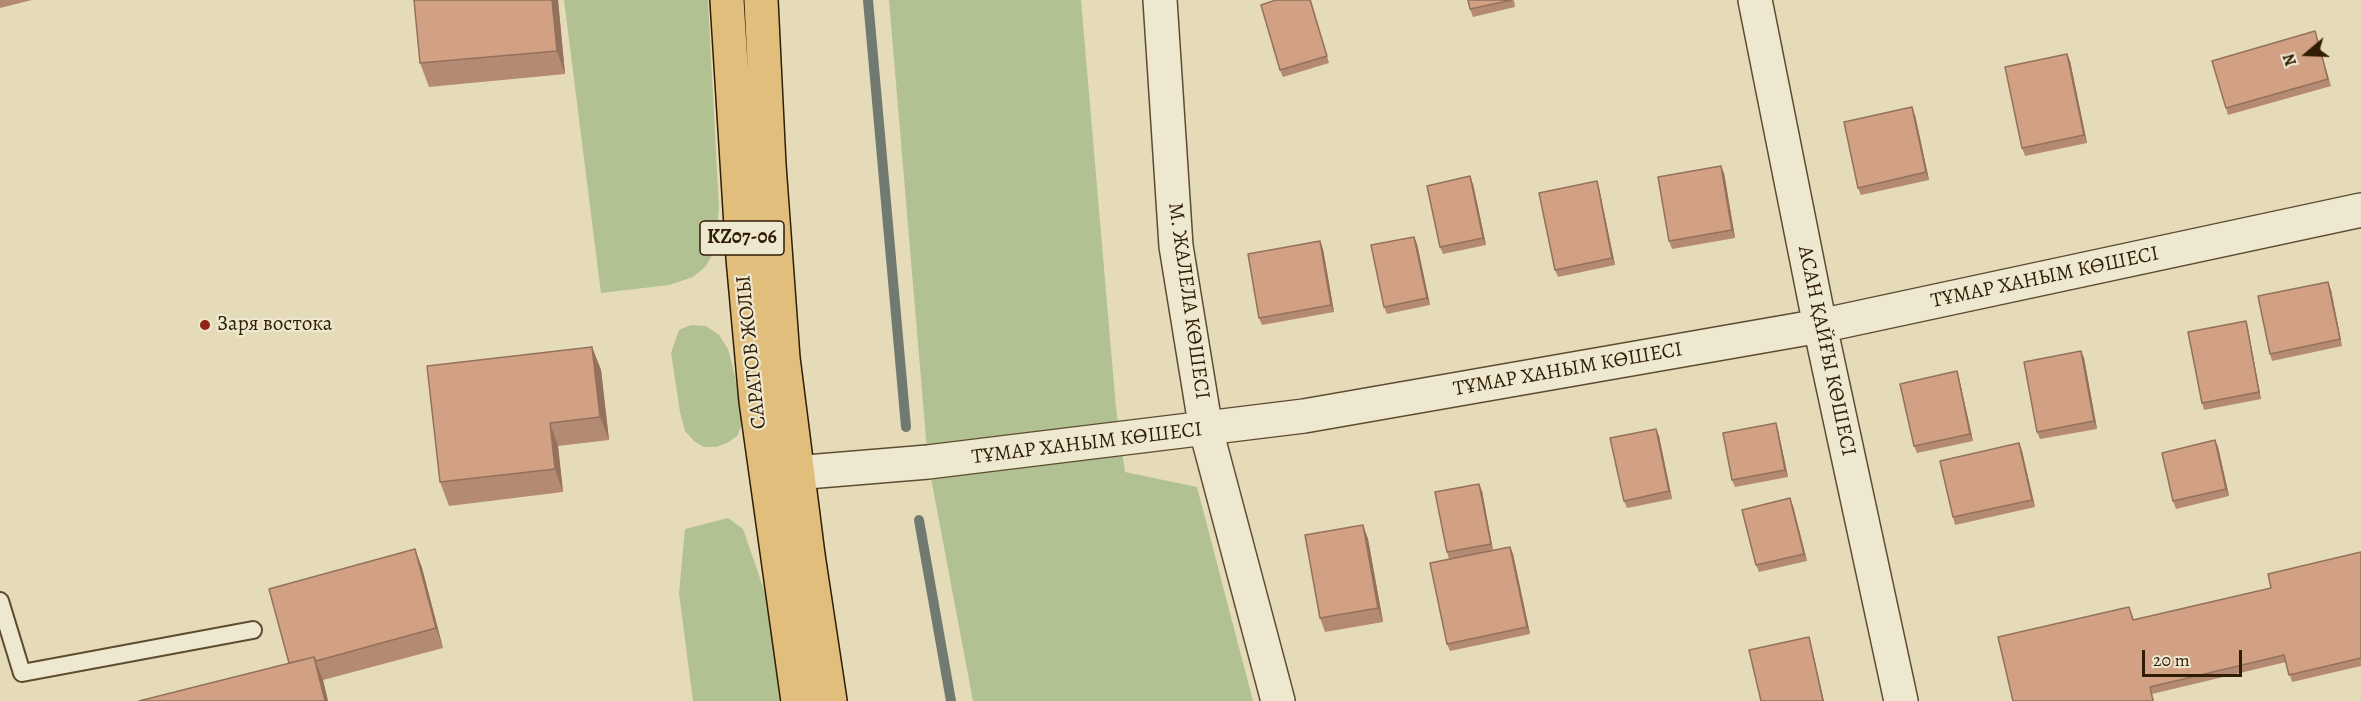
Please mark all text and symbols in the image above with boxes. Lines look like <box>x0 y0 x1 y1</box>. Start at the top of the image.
north arrow <box>2277 24 2337 84</box>
text: N <box>2278 51 2302 69</box>
street label: М. ЖАЛЕЛА КӨШЕСІ <box>1162 201 1214 401</box>
road number: KZ07-06 <box>700 221 784 255</box>
street label: ТҰМАР ХАНЫМ КӨШЕСІ <box>1929 242 2161 314</box>
street label: АСАН ҚАЙҒЫ КӨШЕСІ <box>1791 244 1861 458</box>
street label: САРАТОВ ЖОЛЫ <box>731 274 773 430</box>
place label: Заря востока <box>217 312 332 338</box>
marker: Заря востока <box>198 318 212 332</box>
street label: ТҰМАР ХАНЫМ КӨШЕСІ <box>1451 337 1685 403</box>
street label: ТҰМАР ХАНЫМ КӨШЕСІ <box>970 417 1204 471</box>
scale bar <box>2145 638 2246 676</box>
text: 20 m <box>2153 648 2190 672</box>

